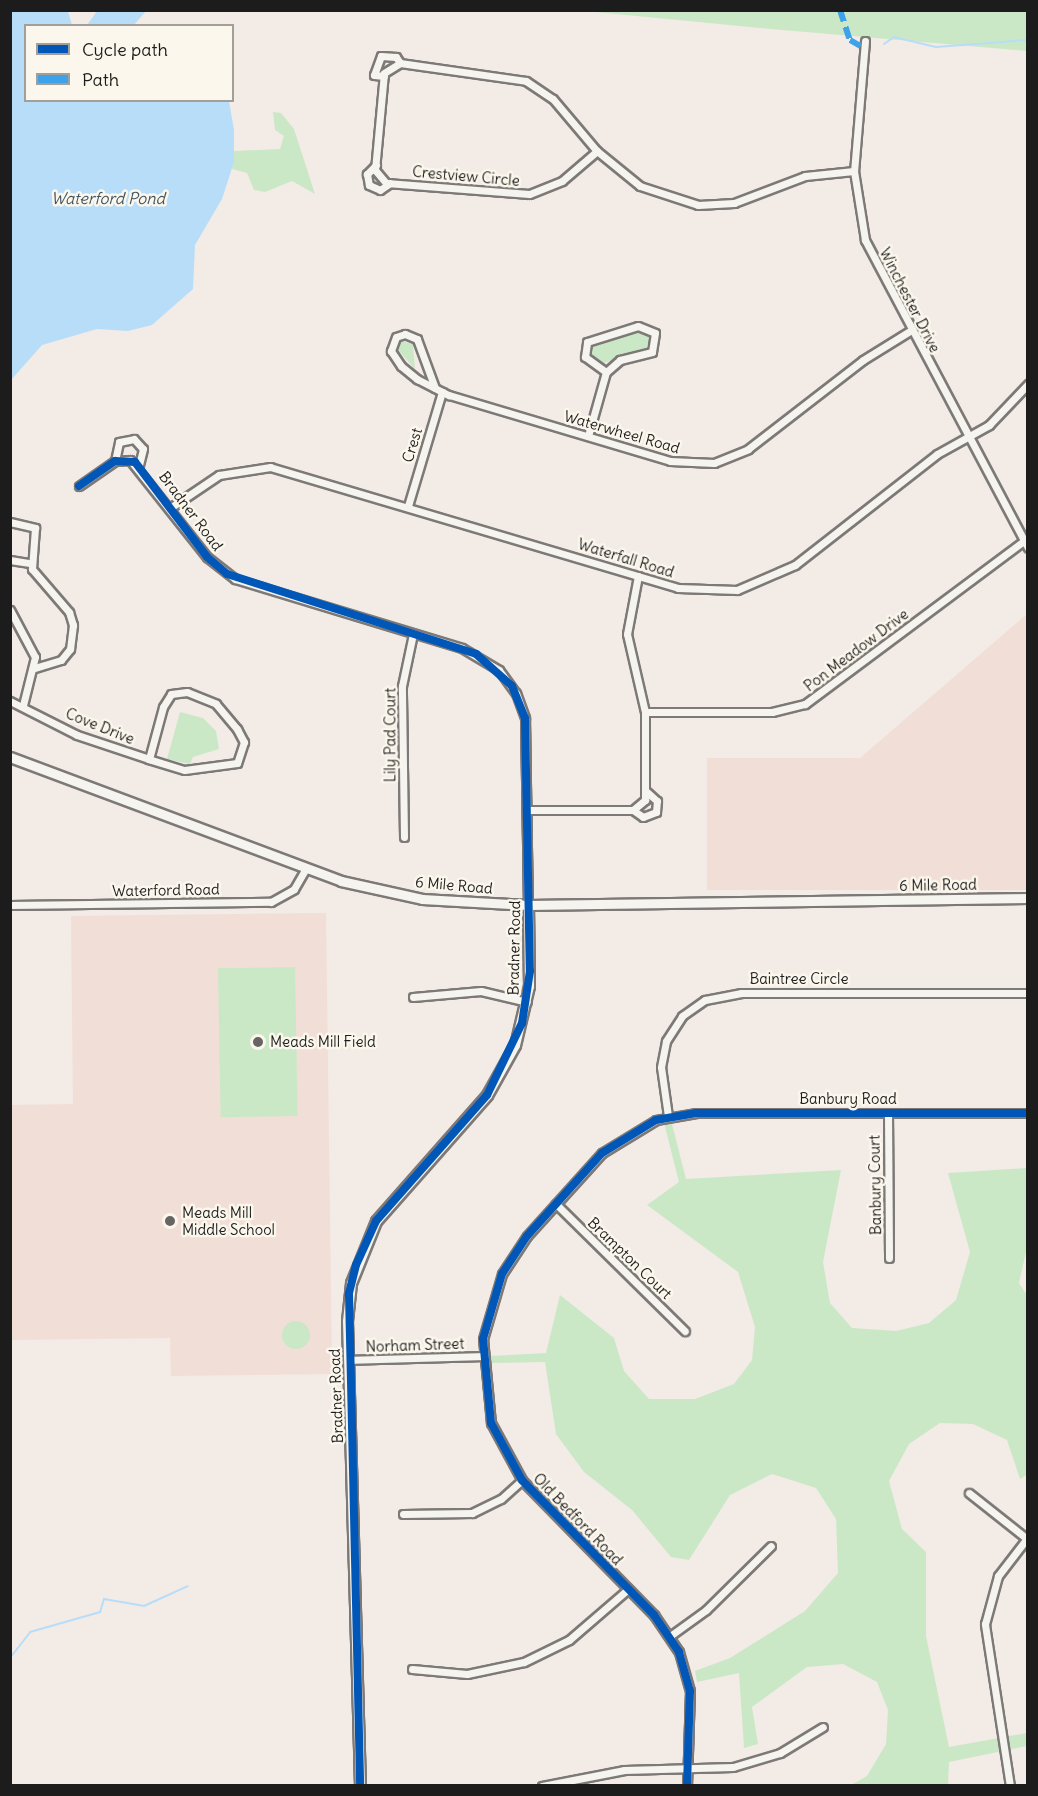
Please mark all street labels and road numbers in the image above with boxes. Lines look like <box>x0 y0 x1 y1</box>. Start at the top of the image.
street label: Crestview Circle <box>412 162 520 190</box>
street label: Winchester Drive <box>876 245 944 355</box>
street label: Waterwheel Road <box>562 407 682 457</box>
street label: Crest <box>398 425 426 465</box>
street label: Bradner Road <box>155 468 227 554</box>
street label: Waterfall Road <box>576 535 676 581</box>
street label: Pon Meadow Drive <box>800 605 912 695</box>
street label: Lily Pad Court <box>381 688 399 782</box>
street label: Cove Drive <box>63 704 137 748</box>
street label: 6 Mile Road <box>414 873 494 897</box>
street label: 6 Mile Road <box>899 875 977 895</box>
street label: Waterford Road <box>112 880 220 900</box>
street label: Bradner Road <box>504 900 524 996</box>
street label: Baintree Circle <box>749 970 849 988</box>
street label: Banbury Road <box>799 1090 897 1108</box>
street label: Banbury Court <box>865 1135 885 1235</box>
street label: Brampton Court <box>584 1213 676 1303</box>
street label: Norham Street <box>365 1334 465 1356</box>
street label: Bradner Road <box>325 1348 347 1444</box>
street label: Old Bedford Road <box>530 1469 626 1569</box>

